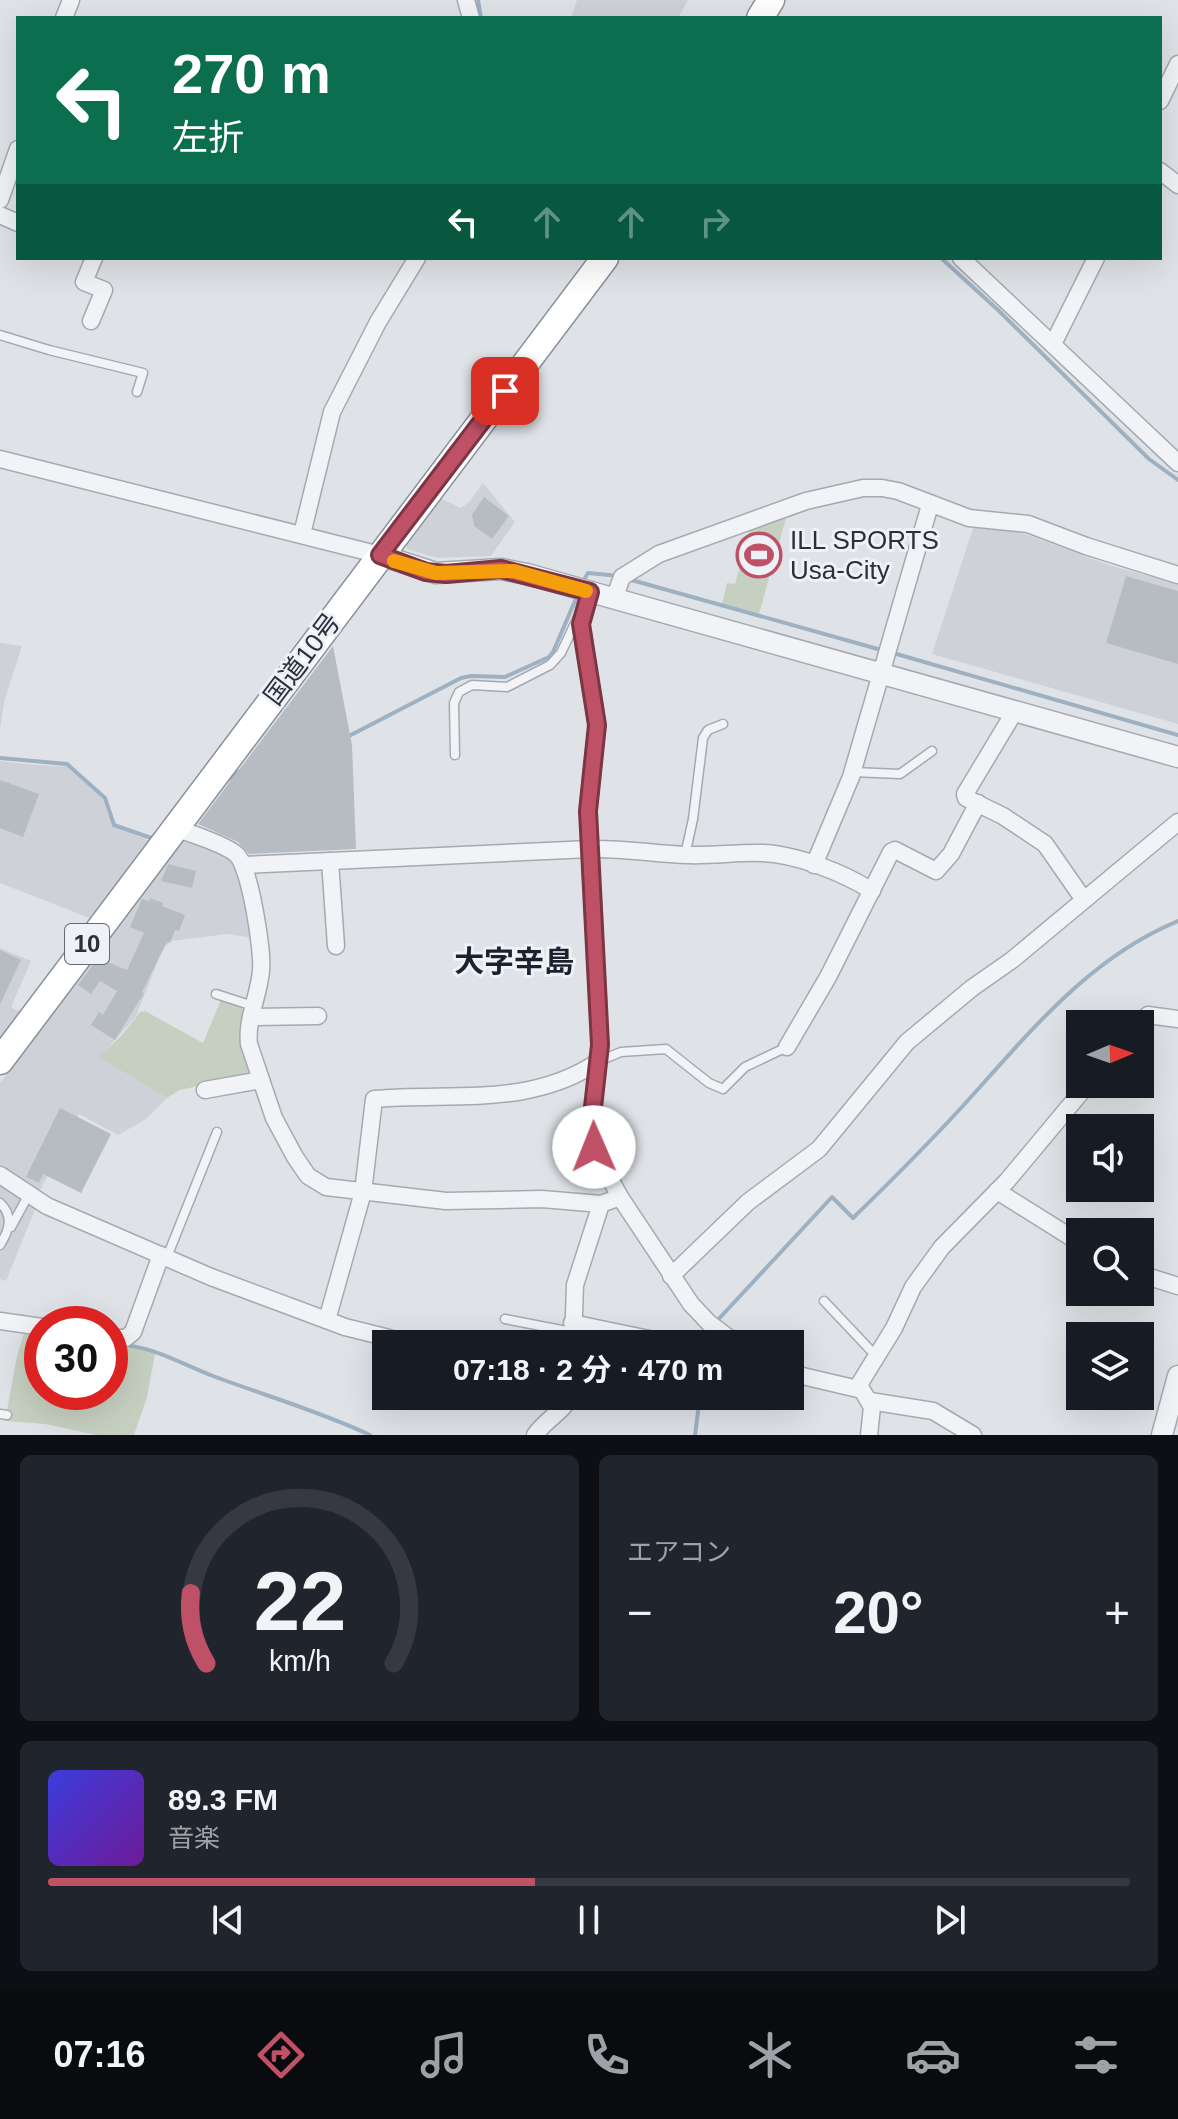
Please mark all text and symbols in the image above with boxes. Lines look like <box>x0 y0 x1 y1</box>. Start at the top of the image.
text: 270 m <box>172 42 331 105</box>
icon: left <box>40 48 144 152</box>
text: 左折 <box>172 117 244 158</box>
icon: left <box>441 200 485 244</box>
icon: ahead <box>525 200 569 244</box>
icon: ahead <box>609 200 653 244</box>
icon: right <box>693 200 737 244</box>
pin <box>471 357 539 425</box>
icon: arrive <box>483 369 527 413</box>
place label: ILL SPORTS Usa-City <box>790 525 939 585</box>
sports icon: ILL SPORTS Usa-City <box>735 531 783 579</box>
street label: 国道10号 <box>258 607 346 711</box>
road number: 10 <box>65 924 109 964</box>
district label: 大字辛島 <box>454 945 574 978</box>
north arrow <box>1066 1010 1154 1098</box>
map controls <box>1066 1010 1154 1410</box>
position arrow <box>552 1105 636 1189</box>
button: sound <box>1066 1114 1154 1202</box>
button: search <box>1066 1218 1154 1306</box>
speed limit sign: 30 <box>24 1306 128 1410</box>
button: layers <box>1066 1322 1154 1410</box>
text: 07:18 · 2 分 · 470 m <box>453 1353 723 1386</box>
text: エアコン <box>627 1537 731 1567</box>
text: 22 <box>253 1555 346 1648</box>
text: 20° <box>833 1579 924 1646</box>
text: − <box>627 1588 653 1637</box>
text: + <box>1104 1588 1130 1637</box>
text: km/h <box>269 1645 330 1677</box>
text: 89.3 FM <box>168 1783 278 1816</box>
text: 音楽 <box>168 1823 220 1853</box>
icon: previous <box>206 1898 250 1942</box>
icon: pause <box>567 1898 611 1942</box>
icon: next <box>928 1898 972 1942</box>
icon: directions <box>253 2027 309 2083</box>
icon: music <box>416 2027 472 2083</box>
icon: phone <box>579 2027 635 2083</box>
icon: climate <box>742 2027 798 2083</box>
icon: car <box>905 2027 961 2083</box>
icon: filters <box>1068 2027 1124 2083</box>
text: 07:16 <box>54 2034 146 2075</box>

